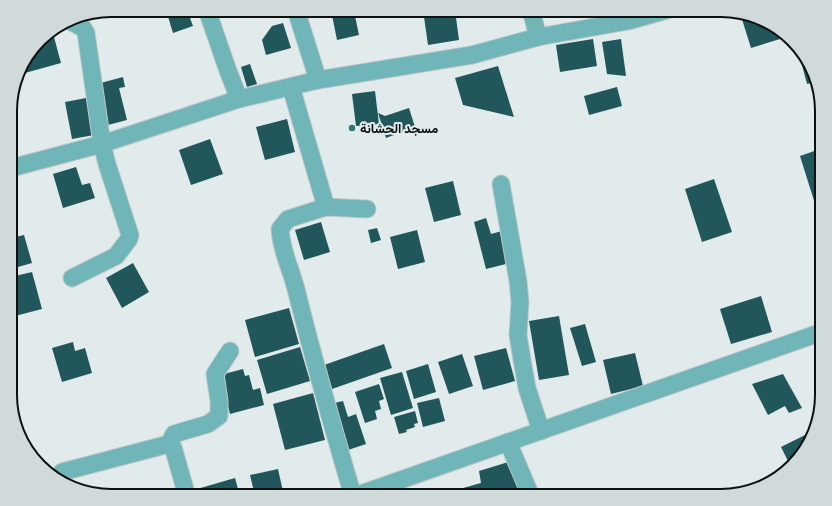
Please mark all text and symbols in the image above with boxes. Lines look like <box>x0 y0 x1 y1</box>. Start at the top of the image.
place label: مسجد الحشانة <box>360 121 438 136</box>
marker: مسجد الحشانة <box>347 123 357 133</box>

